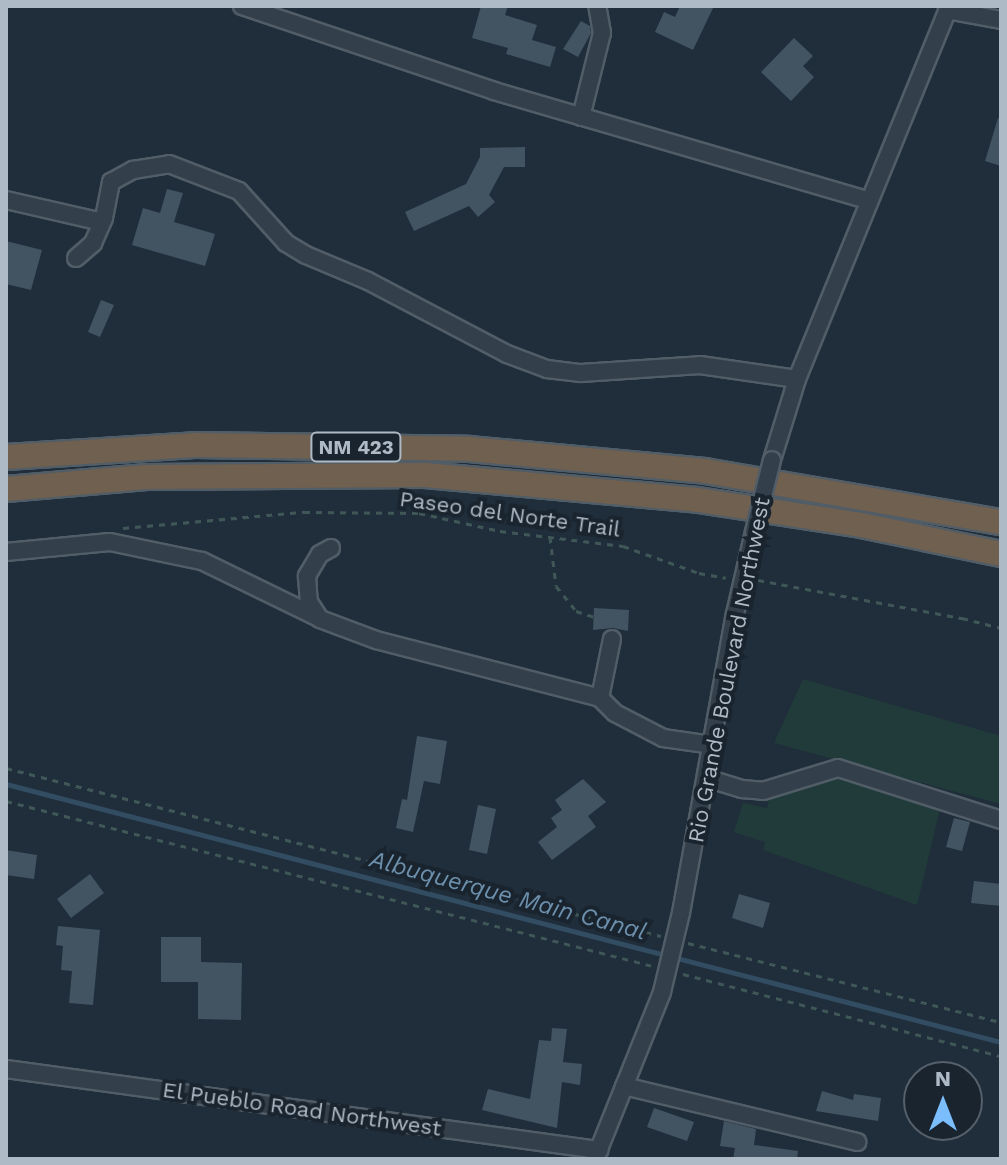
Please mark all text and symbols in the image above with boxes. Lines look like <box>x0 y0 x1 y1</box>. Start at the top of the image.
road number: NM 423 <box>310 431 402 463</box>
street label: Paseo del Norte Trail <box>397 485 623 543</box>
street label: Rio Grande Boulevard Northwest <box>683 495 775 845</box>
water label: Albuquerque Main Canal <box>367 845 649 947</box>
north arrow <box>903 1061 983 1141</box>
text: N <box>935 1066 951 1091</box>
street label: El Pueblo Road Northwest <box>160 1076 444 1142</box>

